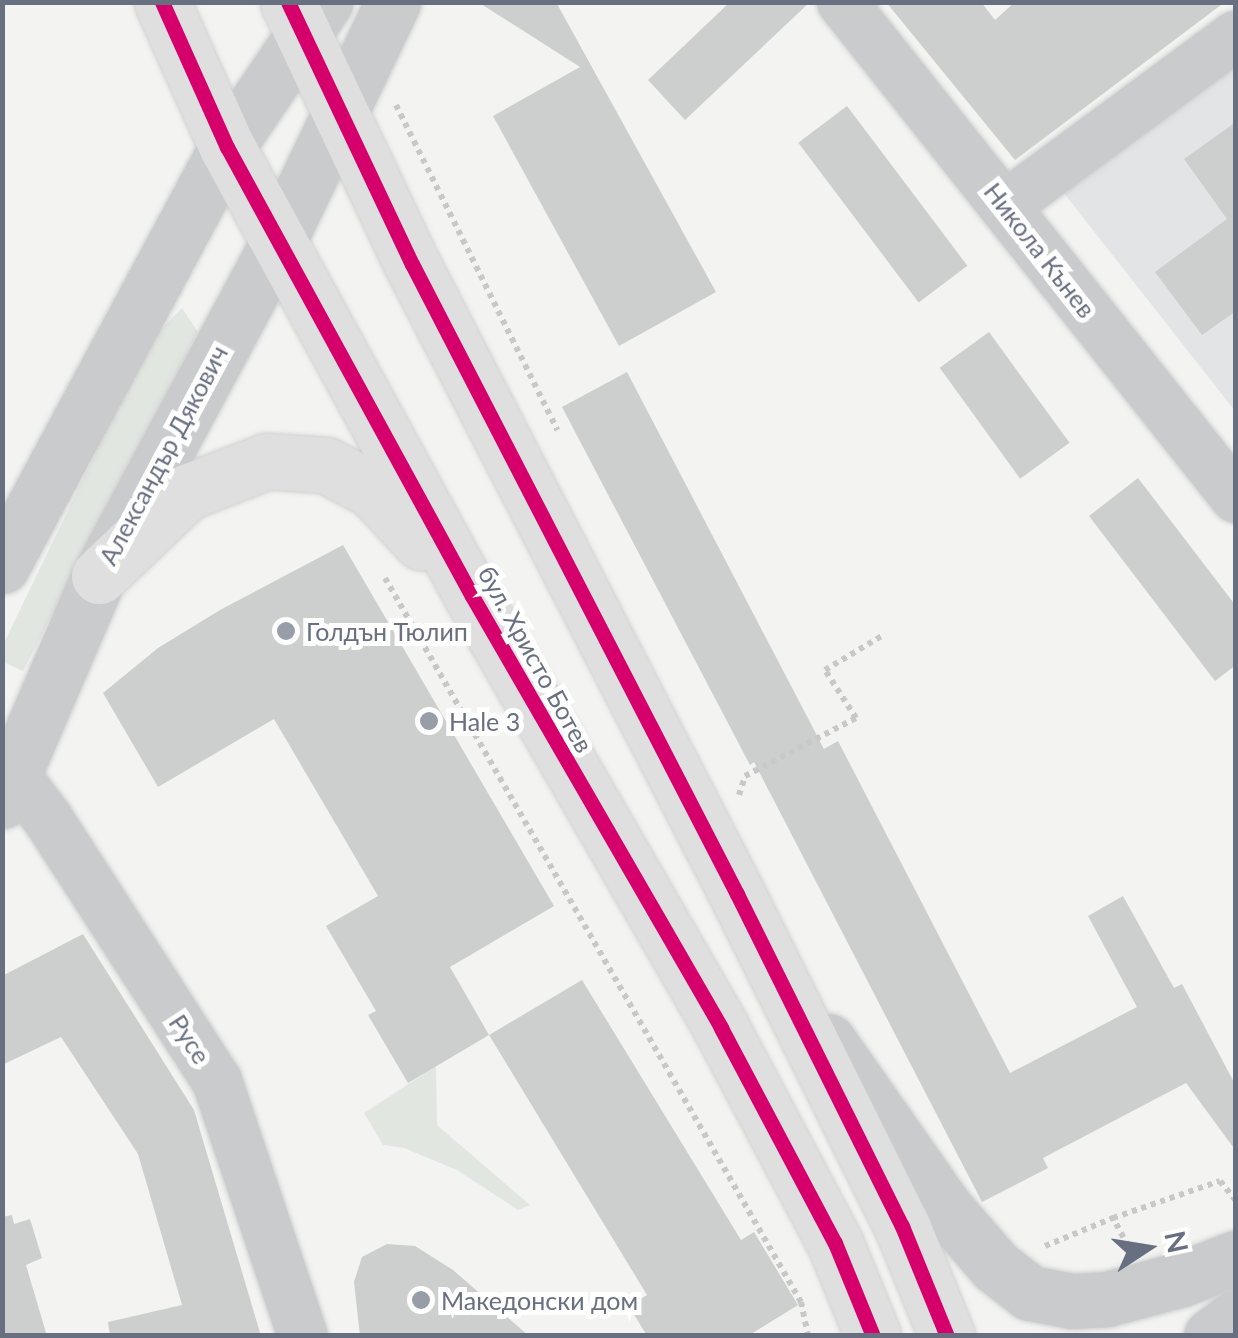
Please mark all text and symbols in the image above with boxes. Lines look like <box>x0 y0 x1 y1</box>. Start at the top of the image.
street label: Никола Кънев <box>978 177 1102 323</box>
street label: Александър Дякович <box>92 340 234 570</box>
street label: бул. Христо Ботев <box>472 560 600 758</box>
place label: Голдън Тюлип <box>306 616 468 646</box>
marker: Голдън Тюлип <box>275 620 297 642</box>
place label: Hale 3 <box>449 706 520 736</box>
marker: Hale 3 <box>418 710 440 732</box>
street label: Русе <box>163 1009 217 1069</box>
north arrow <box>1098 1198 1198 1298</box>
text: N <box>1158 1228 1196 1256</box>
place label: Македонски дом <box>441 1285 638 1315</box>
marker: Македонски дом <box>410 1289 432 1311</box>

